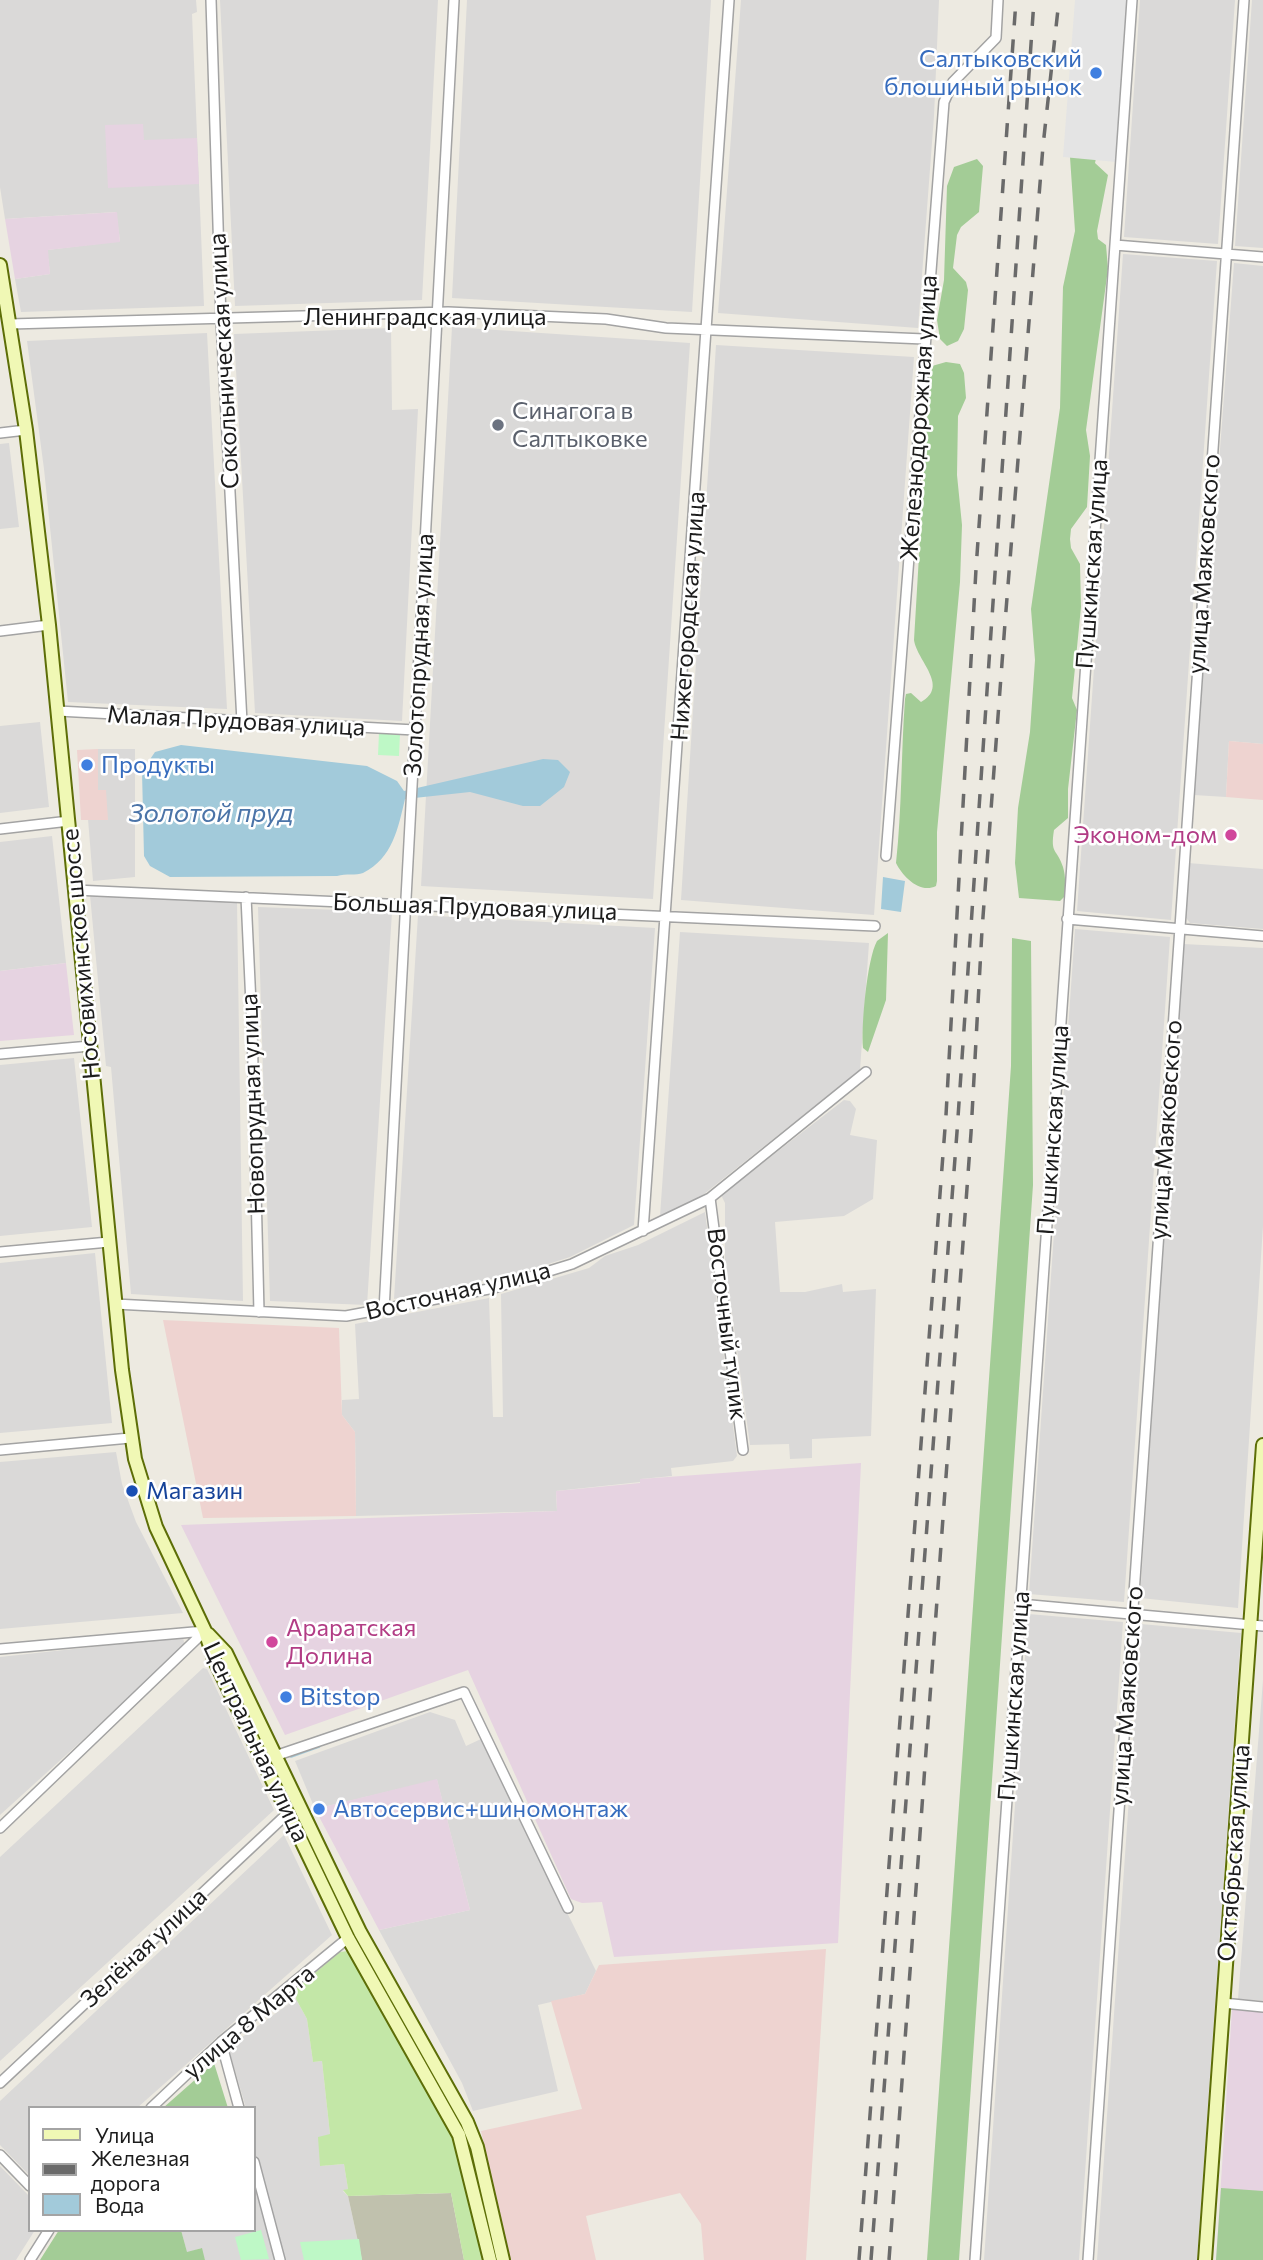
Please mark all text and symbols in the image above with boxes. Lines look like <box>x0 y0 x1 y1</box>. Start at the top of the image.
place label: Салтыковский блошиный рынок <box>884 45 1082 101</box>
marker: Салтыковский блошиный рынок <box>1088 65 1104 81</box>
street label: Сокольническая улица <box>203 232 245 490</box>
street label: Железнодорожная улица <box>895 274 943 562</box>
street label: Ленинградская улица <box>304 303 546 331</box>
place label: Синагога в Салтыковке <box>512 397 648 453</box>
marker: Синагога в Салтыковке <box>490 417 506 433</box>
street label: улица Маяковского <box>1182 453 1226 675</box>
street label: Пушкинская улица <box>1070 458 1114 670</box>
street label: Нижегородская улица <box>665 490 711 742</box>
street label: Золотопрудная улица <box>398 533 440 777</box>
street label: Малая Прудовая улица <box>106 700 366 742</box>
place label: Продукты <box>101 751 215 779</box>
marker: Продукты <box>79 757 95 773</box>
water label: Золотой пруд <box>129 797 293 829</box>
place label: Эконом-дом <box>1073 821 1217 849</box>
street label: Носовихинское шоссе <box>56 827 106 1081</box>
marker: Эконом-дом <box>1223 827 1239 843</box>
street label: Большая Прудовая улица <box>332 888 618 926</box>
street label: Новопрудная улица <box>235 993 271 1215</box>
street label: улица Маяковского <box>1144 1019 1188 1241</box>
street label: Пушкинская улица <box>1031 1024 1075 1236</box>
street label: Восточный тупик <box>701 1226 753 1422</box>
street label: Восточная улица <box>363 1256 553 1326</box>
place label: Магазин <box>146 1477 243 1505</box>
marker: Магазин <box>124 1483 140 1499</box>
street label: улица Маяковского <box>1105 1585 1149 1807</box>
street label: Пушкинская улица <box>992 1590 1036 1802</box>
place label: Араратская Долина <box>286 1614 416 1670</box>
marker: Араратская Долина <box>264 1634 280 1650</box>
street label: Центральная улица <box>197 1637 315 1847</box>
place label: Bitstop <box>300 1683 381 1711</box>
marker: Bitstop <box>278 1689 294 1705</box>
street label: Октябрьская улица <box>1212 1744 1256 1962</box>
place label: Автосервис+шиномонтаж <box>333 1795 628 1823</box>
marker: Автосервис+шиномонтаж <box>311 1801 327 1817</box>
street label: Зелёная улица <box>75 1882 213 2014</box>
street label: улица 8 Марта <box>178 1959 320 2085</box>
legend <box>28 2106 256 2232</box>
text: Улица <box>95 2122 154 2147</box>
text: Железная дорога <box>91 2145 190 2195</box>
text: Вода <box>95 2192 144 2217</box>

